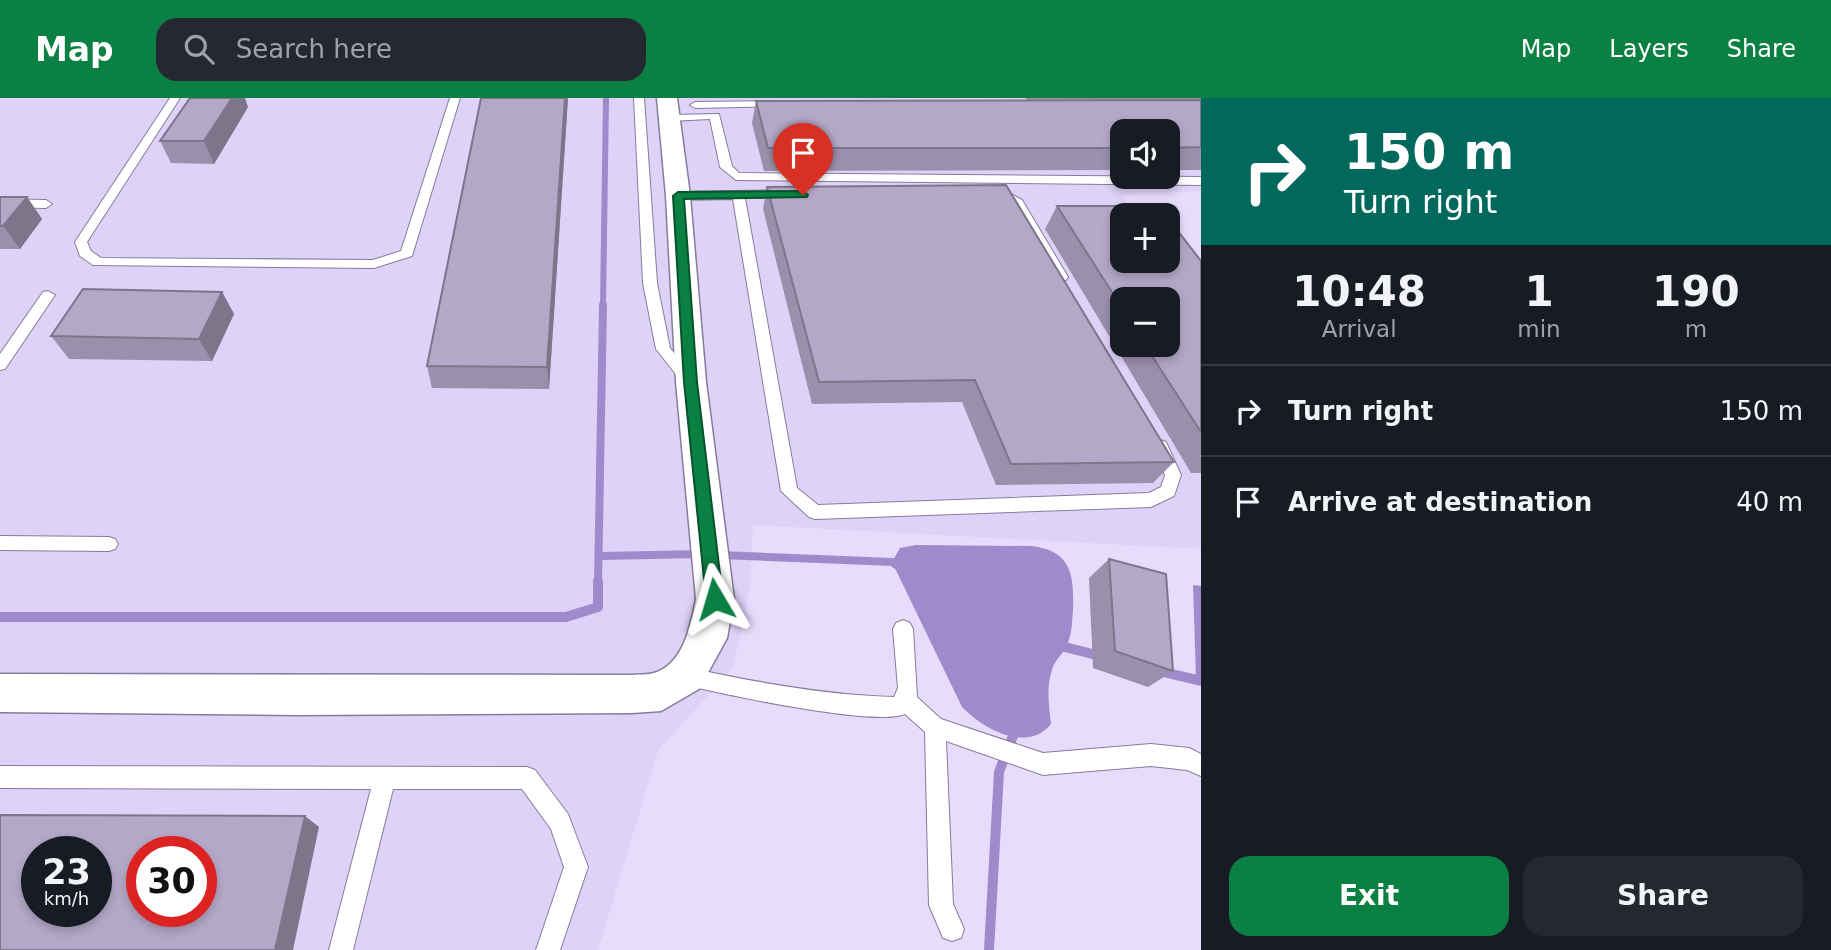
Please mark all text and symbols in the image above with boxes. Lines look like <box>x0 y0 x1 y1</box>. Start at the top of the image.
search box <box>156 18 646 81</box>
text: Map <box>35 30 114 69</box>
icon: search <box>180 30 218 68</box>
text: Search here <box>236 34 392 64</box>
text: Map <box>1521 35 1571 63</box>
text: Layers <box>1609 35 1689 63</box>
text: Share <box>1727 35 1796 63</box>
map controls <box>1110 119 1180 357</box>
button: sound <box>1110 119 1180 189</box>
pin <box>773 123 833 195</box>
text: 150 m <box>1344 124 1514 181</box>
icon: right <box>1229 126 1320 217</box>
icon: arrive <box>784 134 822 172</box>
text: Turn right <box>1344 183 1497 221</box>
button: + <box>1110 203 1180 273</box>
text: 10:48 <box>1292 267 1426 316</box>
text: 1 <box>1524 267 1554 316</box>
text: 190 <box>1652 267 1740 316</box>
button: − <box>1110 287 1180 357</box>
text: Arrival <box>1322 316 1397 342</box>
text: min <box>1517 316 1561 342</box>
text: m <box>1685 316 1707 342</box>
icon: right <box>1229 392 1267 430</box>
text: Turn right <box>1288 396 1433 426</box>
text: 150 m <box>1720 396 1803 426</box>
icon: arrive <box>1229 483 1267 521</box>
text: Arrive at destination <box>1288 487 1592 517</box>
text: 40 m <box>1736 487 1803 517</box>
position arrow <box>678 562 752 636</box>
speed limit sign: 30 <box>126 836 217 927</box>
text: 23 <box>42 852 91 892</box>
button: Exit <box>1229 856 1509 936</box>
button: Share <box>1523 856 1803 936</box>
text: km/h <box>44 888 89 909</box>

